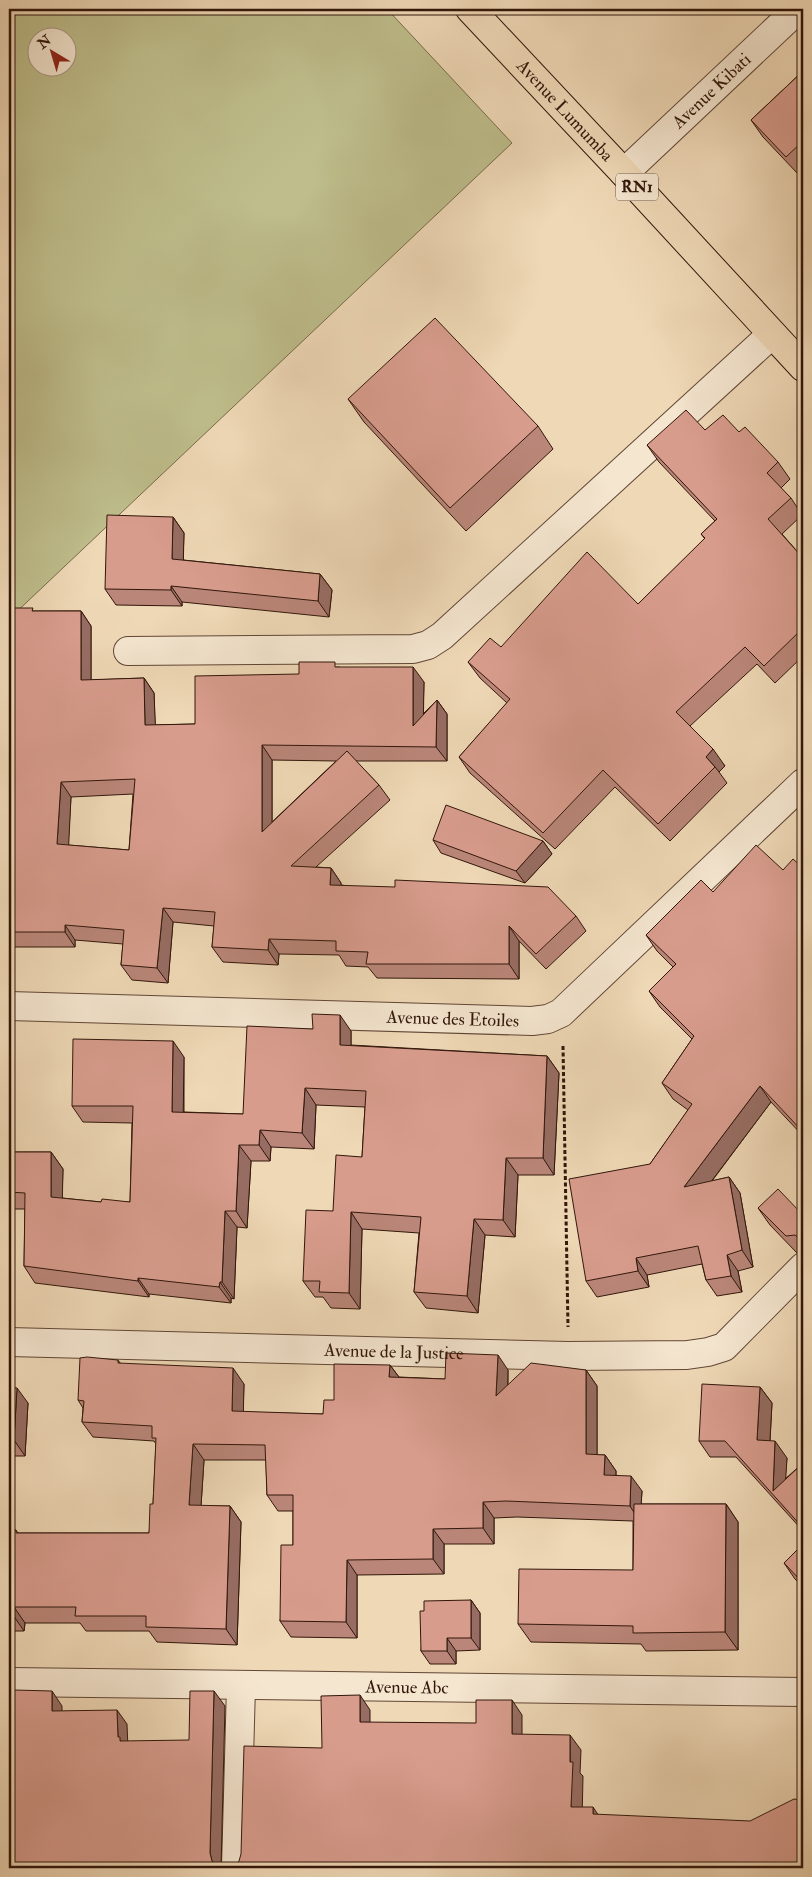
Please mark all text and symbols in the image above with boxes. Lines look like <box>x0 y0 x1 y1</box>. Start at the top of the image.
north arrow <box>28 28 78 78</box>
text: N <box>33 31 55 53</box>
street label: Avenue Kibati <box>666 48 756 134</box>
street label: Avenue Lumumba <box>511 54 619 167</box>
road number: RN1 <box>616 173 658 200</box>
street label: Avenue des Etoiles <box>385 1005 519 1032</box>
street label: Avenue de la Justice <box>323 1338 464 1365</box>
street label: Avenue Abc <box>364 1675 449 1699</box>

